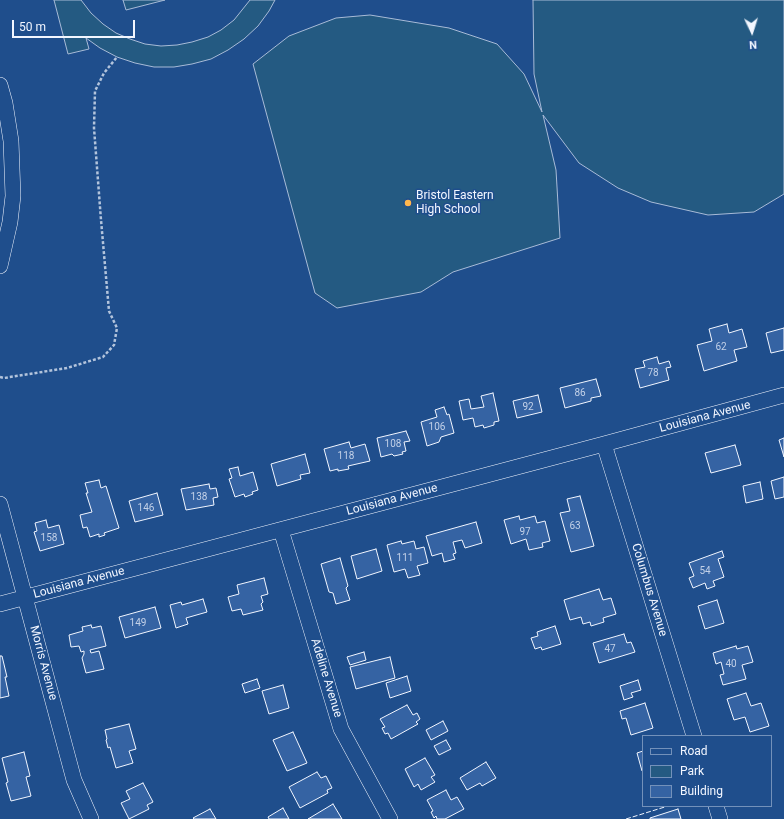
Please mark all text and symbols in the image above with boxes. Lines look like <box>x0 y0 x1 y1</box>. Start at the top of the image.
scale bar <box>14 12 137 38</box>
north arrow <box>732 12 772 52</box>
text: 50 m <box>19 20 46 34</box>
text: N <box>749 38 757 51</box>
place label: Bristol Eastern High School <box>416 189 494 217</box>
marker: Bristol Eastern High School <box>403 198 413 208</box>
house number: 62 <box>715 341 727 353</box>
house number: 78 <box>647 367 659 379</box>
house number: 86 <box>574 387 586 399</box>
street label: Louisiana Avenue <box>658 398 752 436</box>
house number: 92 <box>522 401 534 413</box>
house number: 106 <box>429 421 445 433</box>
house number: 108 <box>385 438 401 450</box>
house number: 118 <box>338 450 354 462</box>
street label: Louisiana Avenue <box>345 481 439 519</box>
house number: 138 <box>191 491 207 503</box>
house number: 146 <box>138 502 154 514</box>
house number: 63 <box>569 520 581 532</box>
house number: 97 <box>519 526 531 538</box>
house number: 158 <box>41 532 57 544</box>
street label: Columbus Avenue <box>628 542 670 638</box>
house number: 111 <box>397 552 413 564</box>
street label: Louisiana Avenue <box>32 564 126 602</box>
house number: 54 <box>699 565 711 577</box>
house number: 149 <box>130 617 146 629</box>
street label: Morris Avenue <box>26 624 60 702</box>
street label: Adeline Avenue <box>307 637 345 719</box>
house number: 47 <box>604 643 616 655</box>
house number: 40 <box>725 658 737 670</box>
legend <box>642 735 772 807</box>
text: Road <box>680 744 708 758</box>
text: Park <box>680 764 704 778</box>
text: Building <box>680 784 723 798</box>

